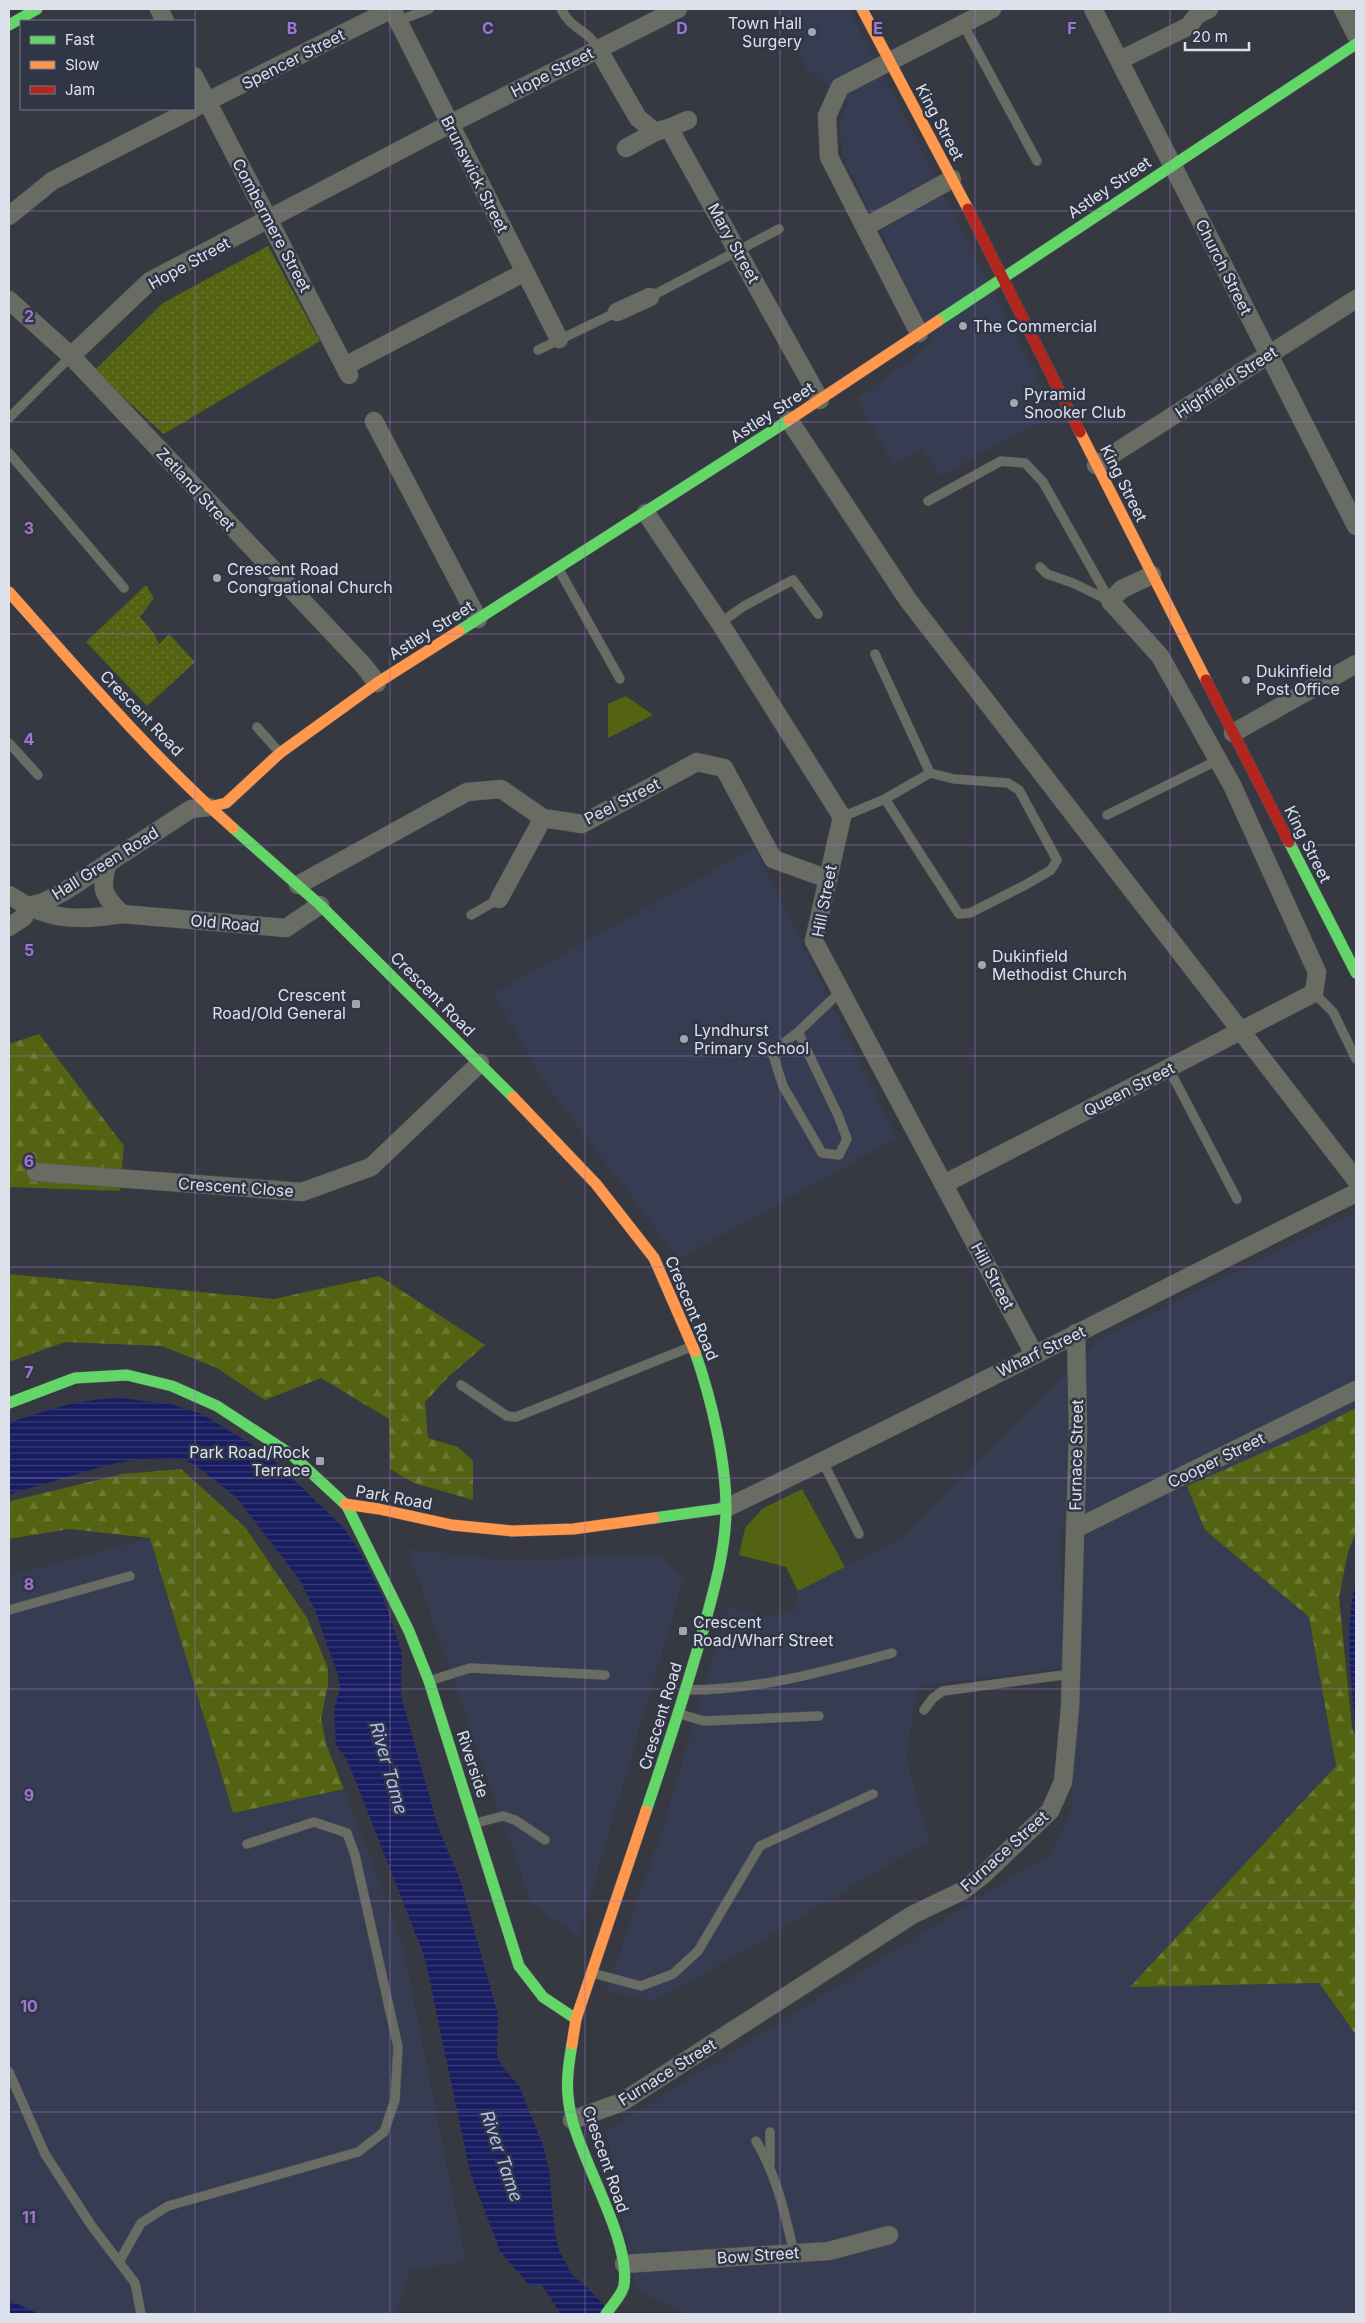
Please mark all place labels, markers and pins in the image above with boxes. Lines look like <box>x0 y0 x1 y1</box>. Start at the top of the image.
place label: Town Hall Surgery <box>728 13 802 51</box>
marker: Town Hall Surgery <box>806 26 818 38</box>
place label: The Commercial <box>973 316 1097 336</box>
marker: The Commercial <box>957 320 969 332</box>
place label: Pyramid Snooker Club <box>1024 384 1126 422</box>
marker: Pyramid Snooker Club <box>1008 397 1020 409</box>
place label: Crescent Road Congrgational Church <box>227 559 393 597</box>
marker: Crescent Road Congrgational Church <box>211 572 223 584</box>
place label: Dukinfield Post Office <box>1256 661 1340 699</box>
marker: Dukinfield Post Office <box>1240 674 1252 686</box>
place label: Dukinfield Methodist Church <box>992 946 1127 984</box>
marker: Dukinfield Methodist Church <box>976 959 988 971</box>
place label: Crescent Road/Old General <box>212 985 346 1023</box>
marker: Crescent Road/Old General <box>350 998 362 1010</box>
place label: Lyndhurst Primary School <box>694 1020 809 1058</box>
marker: Lyndhurst Primary School <box>678 1033 690 1045</box>
place label: Park Road/Rock Terrace <box>189 1442 310 1480</box>
marker: Park Road/Rock Terrace <box>314 1455 326 1467</box>
place label: Crescent Road/Wharf Street <box>693 1612 833 1650</box>
marker: Crescent Road/Wharf Street <box>677 1625 689 1637</box>

